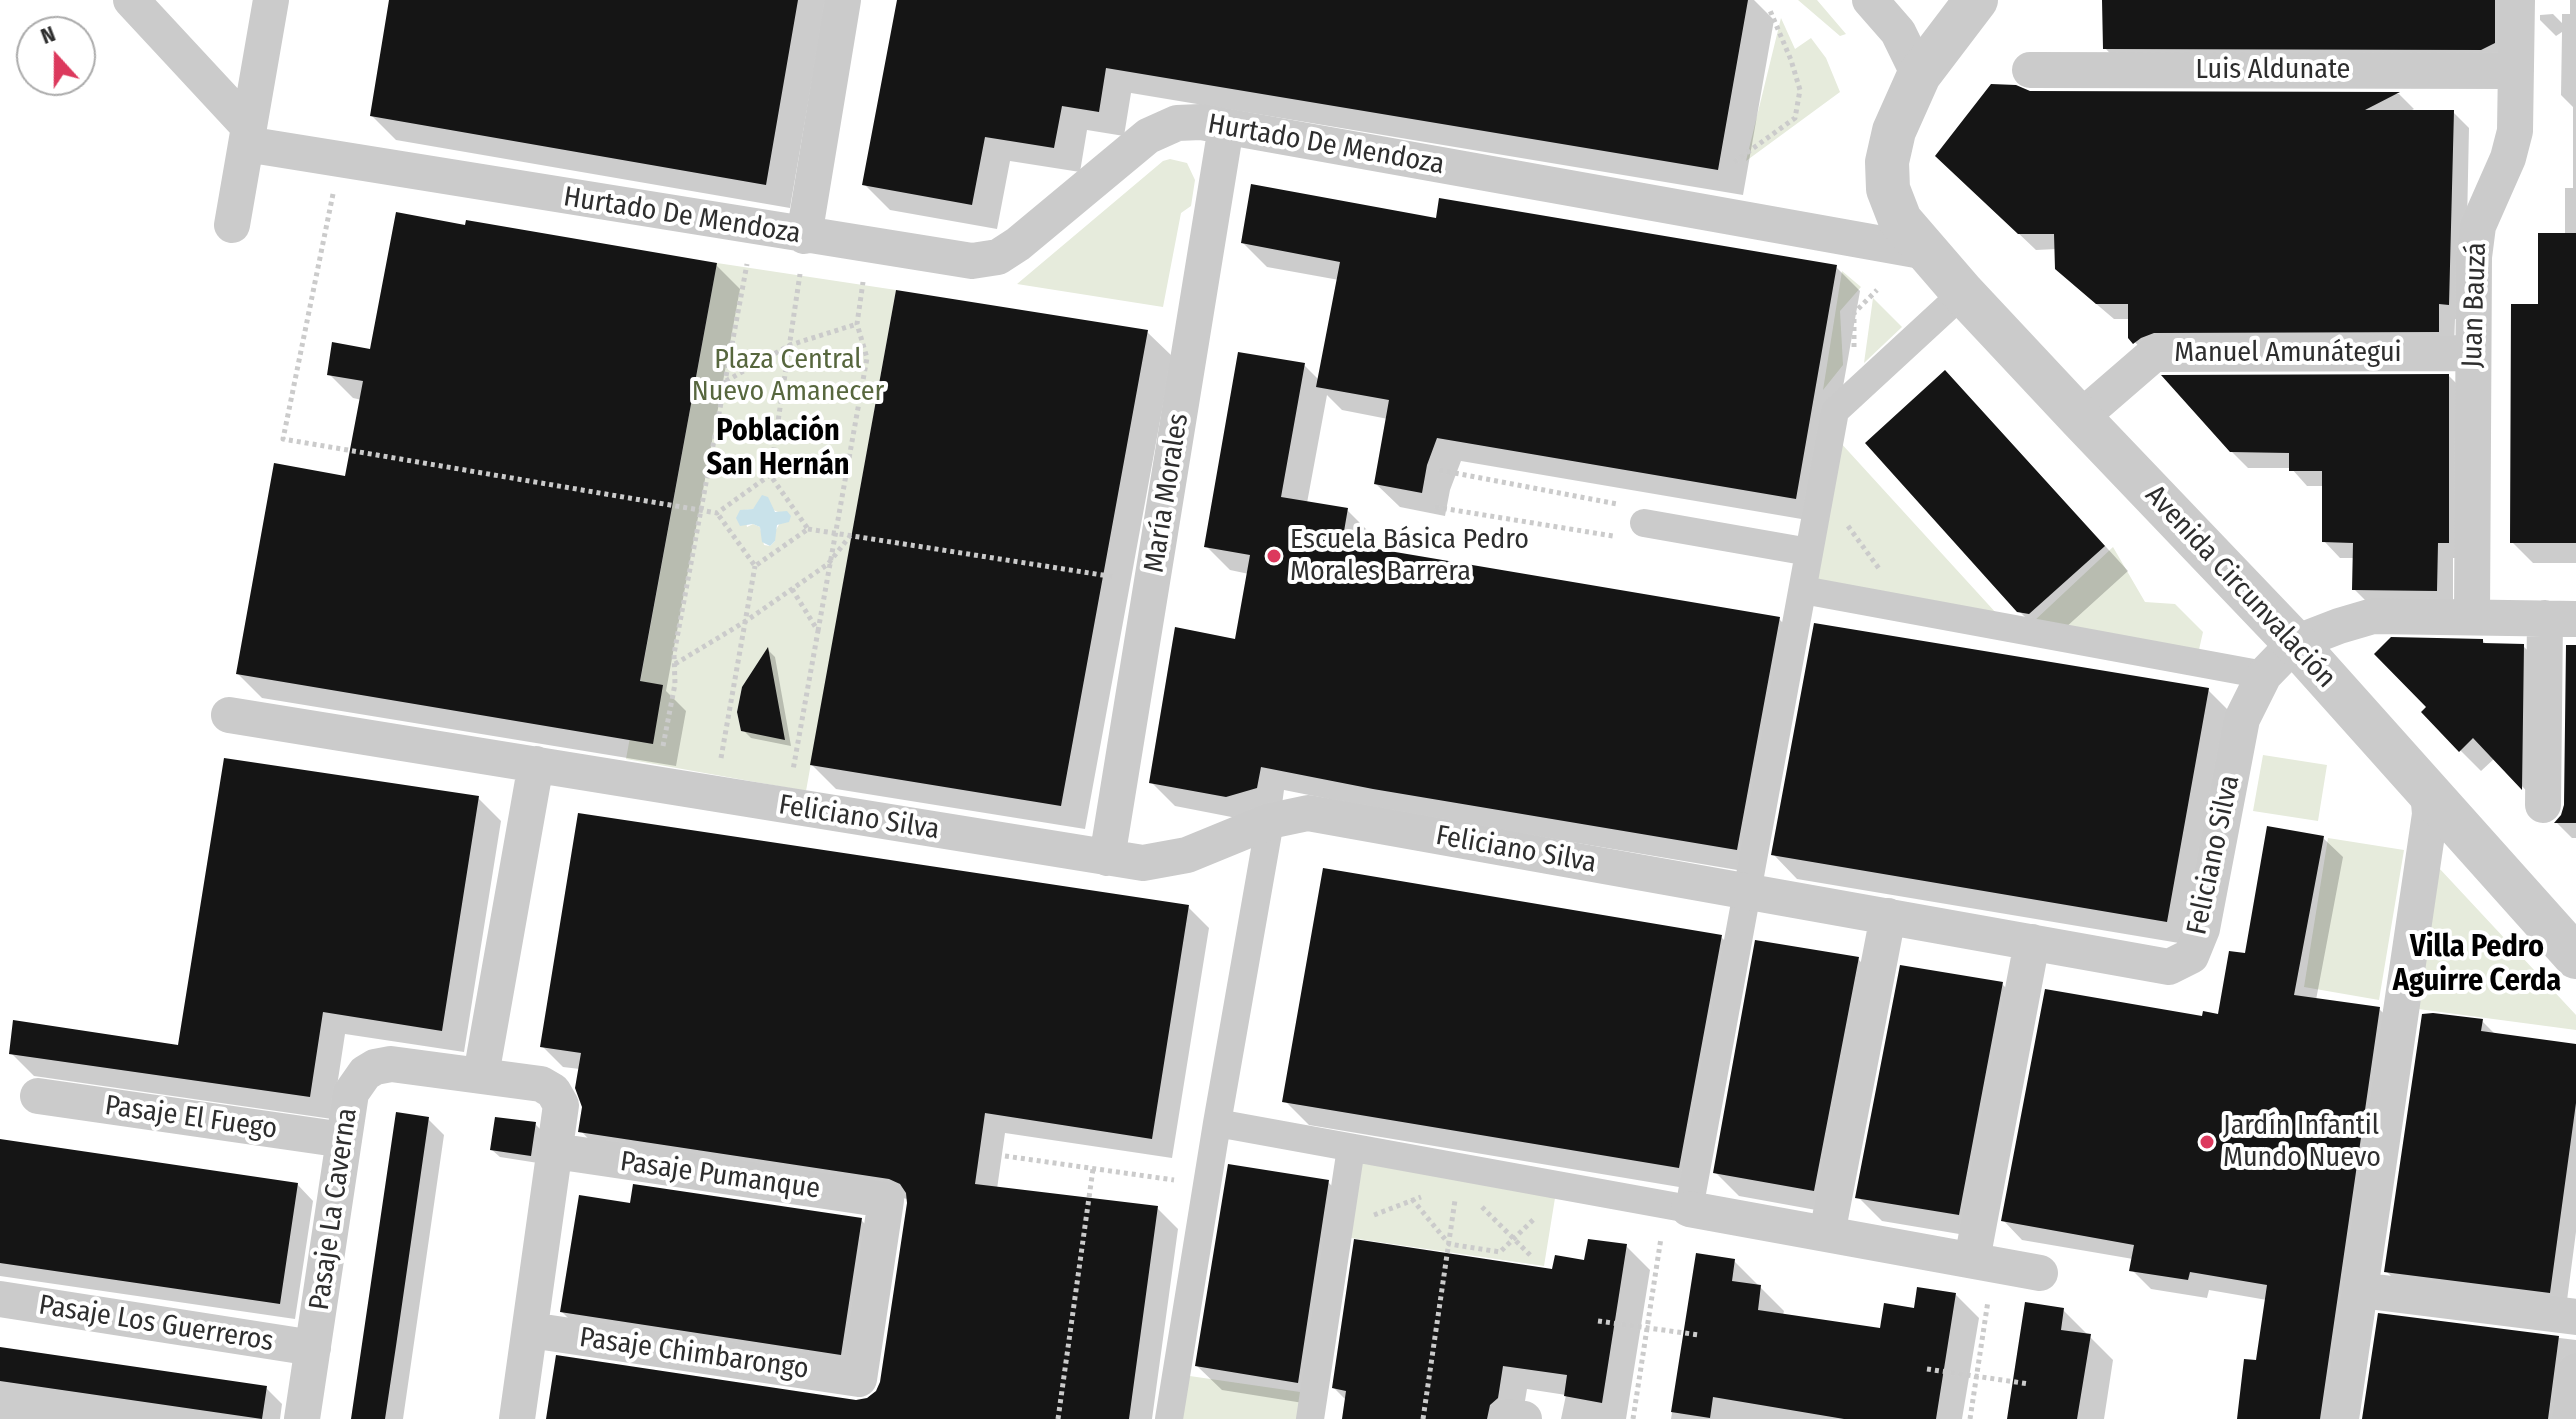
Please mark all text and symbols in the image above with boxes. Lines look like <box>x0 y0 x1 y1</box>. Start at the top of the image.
north arrow <box>16 16 96 96</box>
text: N <box>37 20 59 50</box>
street label: Luis Aldunate <box>2196 53 2350 87</box>
street label: Hurtado De Mendoza <box>1205 108 1447 182</box>
street label: Hurtado De Mendoza <box>561 181 803 251</box>
street label: Juan Bauzá <box>2456 242 2494 368</box>
street label: Manuel Amunátegui <box>2174 336 2402 370</box>
park label: Plaza Central Nuevo Amanecer <box>692 343 884 409</box>
street label: María Morales <box>1138 411 1196 575</box>
district label: Población San Hernán <box>706 414 850 484</box>
street label: Avenida Circunvalación <box>2138 479 2342 695</box>
place label: Escuela Básica Pedro Morales Barrera <box>1290 523 1529 589</box>
marker: Escuela Básica Pedro Morales Barrera <box>1265 547 1283 565</box>
street label: Feliciano Silva <box>2181 772 2247 938</box>
street label: Feliciano Silva <box>776 789 942 847</box>
street label: Feliciano Silva <box>1433 819 1599 881</box>
district label: Villa Pedro Aguirre Cerda <box>2393 930 2561 1000</box>
street label: Pasaje El Fuego <box>103 1089 279 1147</box>
street label: Pasaje La Caverna <box>303 1106 365 1312</box>
place label: Jardín Infantil Mundo Nuevo <box>2223 1109 2381 1175</box>
marker: Jardín Infantil Mundo Nuevo <box>2198 1133 2216 1151</box>
street label: Pasaje Pumanque <box>618 1145 822 1207</box>
street label: Pasaje Los Guerreros <box>36 1289 276 1359</box>
street label: Pasaje Chimbarongo <box>577 1321 811 1387</box>

